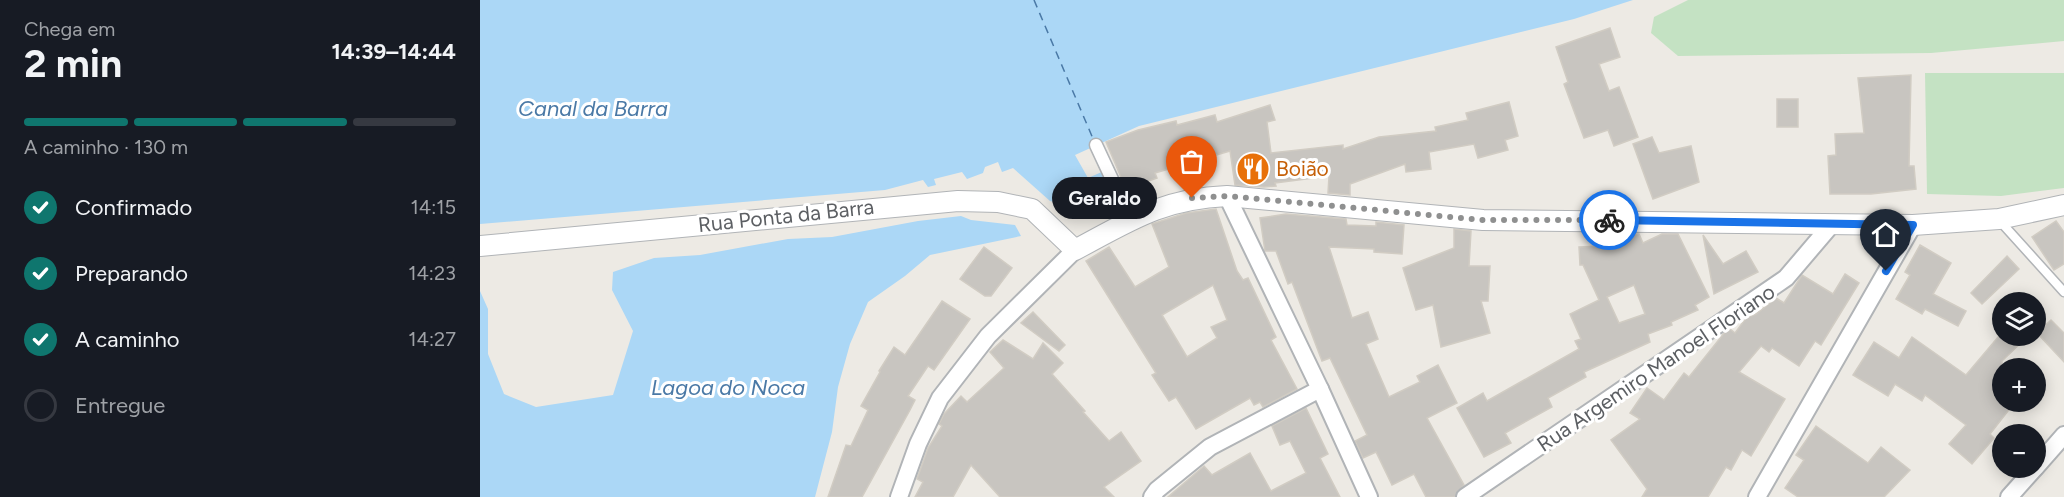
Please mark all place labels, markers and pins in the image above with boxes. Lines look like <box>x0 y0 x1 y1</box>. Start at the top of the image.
pin <box>1166 136 1217 198</box>
restaurant icon: Boião <box>1235 151 1271 187</box>
place label: Boião <box>1276 156 1329 181</box>
callout: Geraldo <box>1051 177 1156 219</box>
pin <box>1860 209 1911 271</box>

